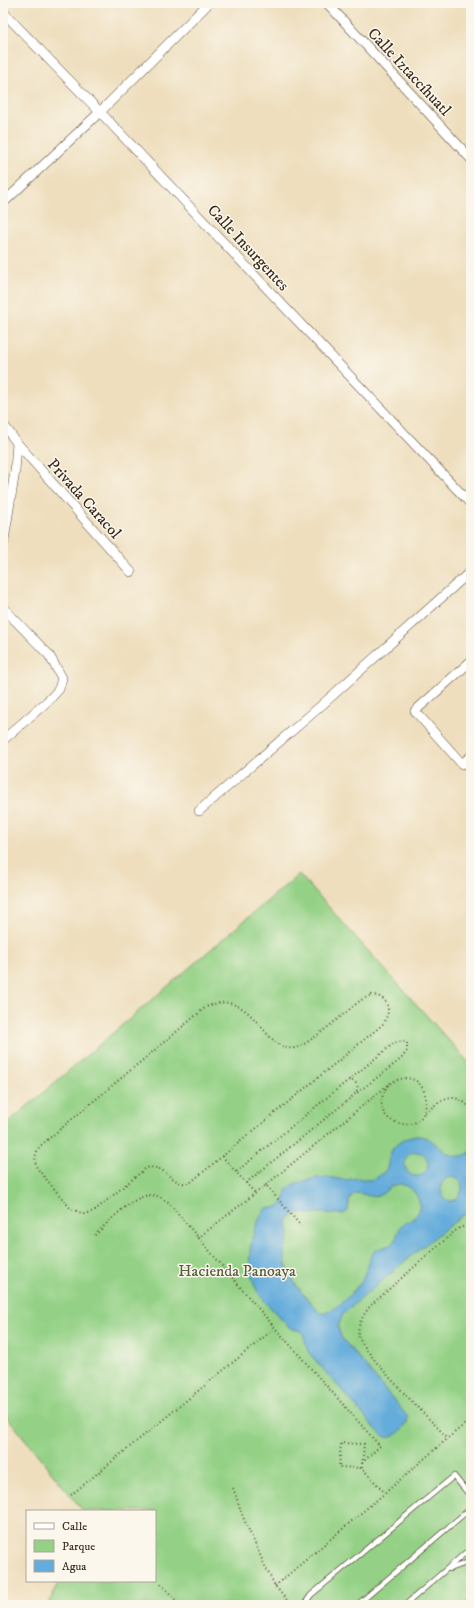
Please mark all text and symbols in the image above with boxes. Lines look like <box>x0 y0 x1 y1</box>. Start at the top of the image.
street label: Calle Iztaccíhuatl <box>363 23 455 120</box>
street label: Calle Insurgentes <box>203 200 293 295</box>
street label: Privada Caracol <box>43 454 126 543</box>
park label: Hacienda Panoaya <box>178 1261 296 1281</box>
legend <box>26 1510 156 1582</box>
text: Calle <box>62 1519 87 1534</box>
text: Parque <box>62 1539 95 1554</box>
text: Agua <box>62 1559 87 1574</box>

